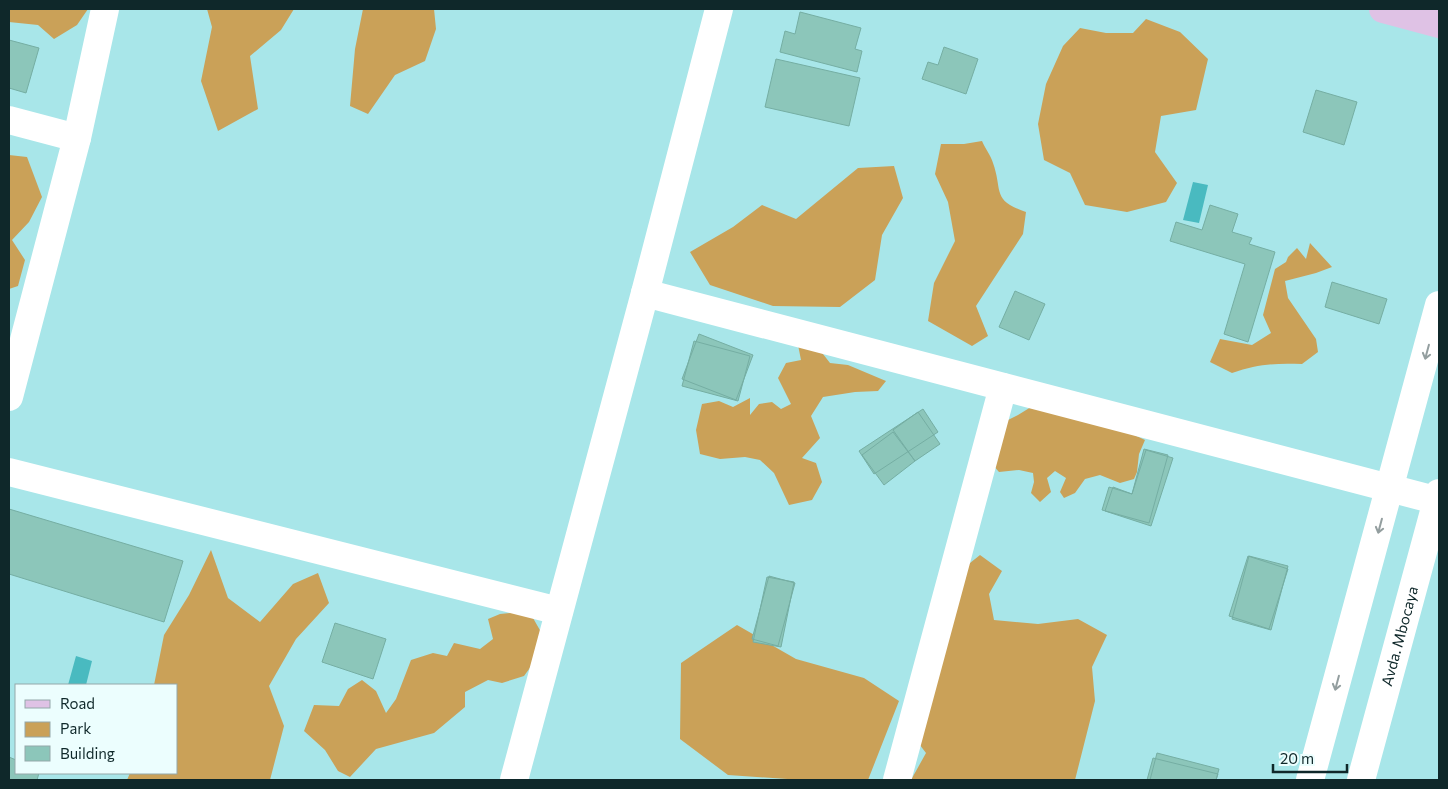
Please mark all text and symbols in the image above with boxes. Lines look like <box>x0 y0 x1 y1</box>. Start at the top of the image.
one-way arrow <box>1421 344 1431 360</box>
one-way arrow <box>1375 518 1385 534</box>
street label: Avda. Mbocaya <box>1377 584 1421 688</box>
one-way arrow <box>1332 674 1341 690</box>
legend <box>15 684 178 774</box>
text: Road <box>60 694 95 712</box>
text: Park <box>60 719 91 737</box>
scale bar <box>1273 742 1347 774</box>
text: Building <box>60 744 115 762</box>
text: 20 m <box>1280 749 1314 767</box>

